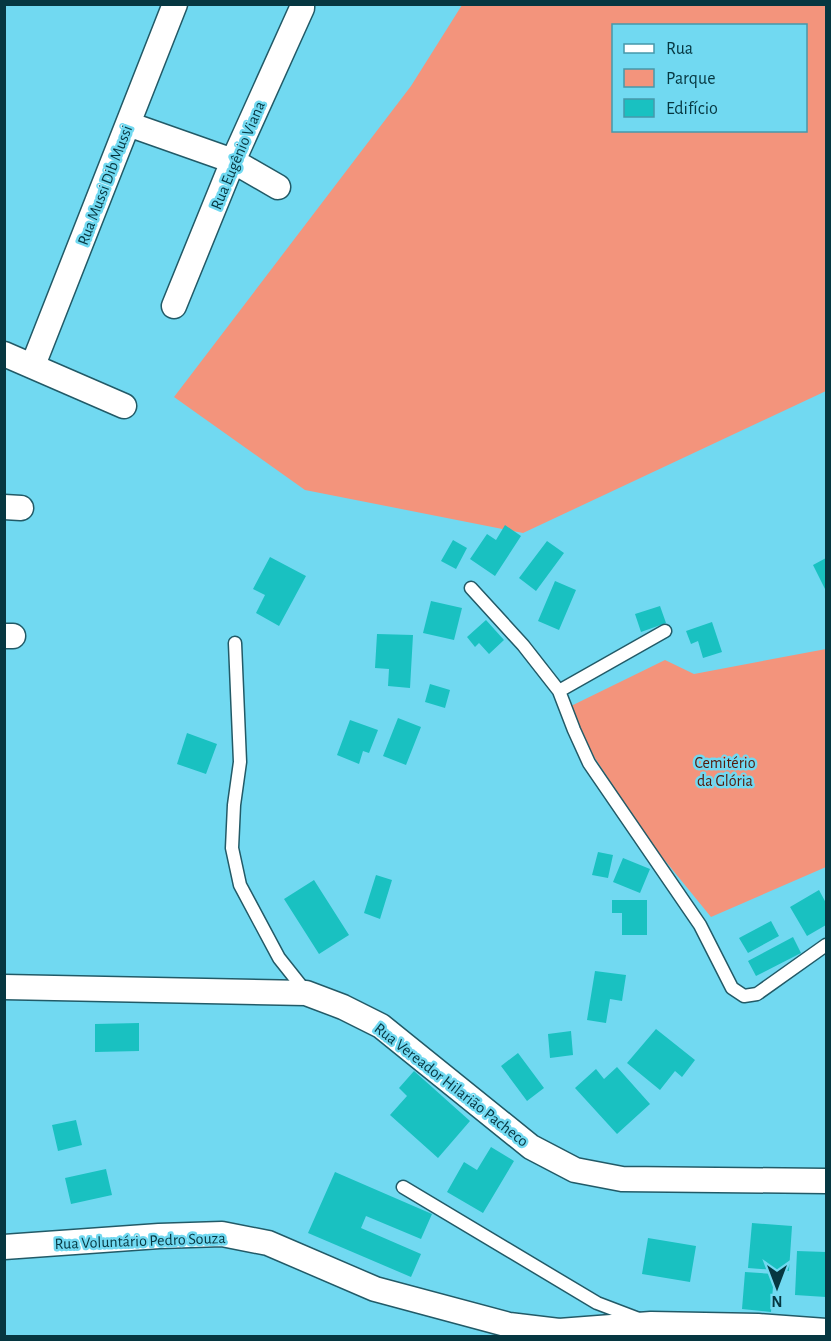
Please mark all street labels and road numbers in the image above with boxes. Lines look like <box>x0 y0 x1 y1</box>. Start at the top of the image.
street label: Rua Eugênio Viana <box>208 99 268 212</box>
street label: Rua Mussi Dib Mussi <box>75 123 135 247</box>
street label: Rua Vereador Hilarião Pacheco <box>372 1020 531 1150</box>
street label: Rua Voluntário Pedro Souza <box>54 1230 226 1252</box>

